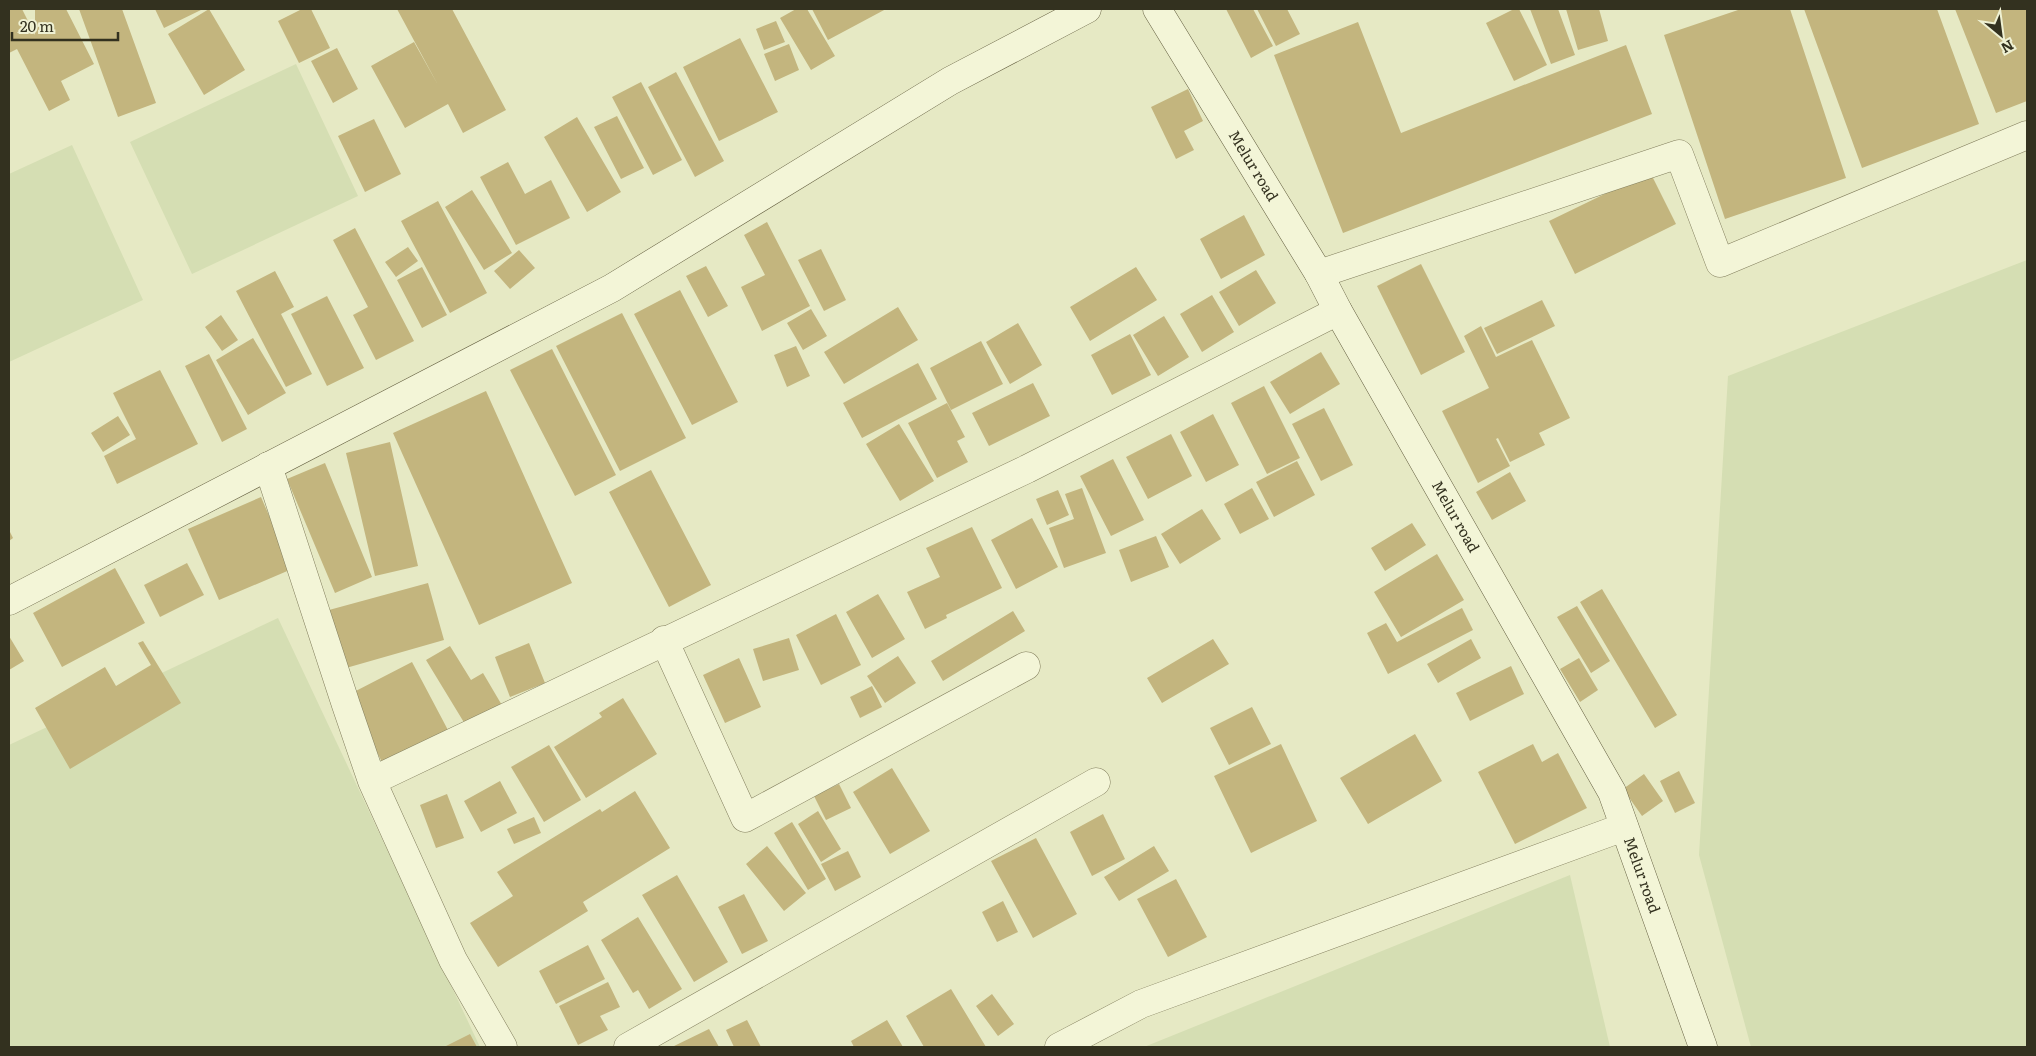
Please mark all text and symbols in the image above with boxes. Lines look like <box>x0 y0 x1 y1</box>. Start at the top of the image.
scale bar <box>12 10 119 42</box>
north arrow <box>1976 10 2026 60</box>
text: 20 m <box>20 14 54 37</box>
text: N <box>1998 36 2018 59</box>
street label: Melur road <box>1224 125 1285 205</box>
street label: Melur road <box>1427 476 1486 556</box>
street label: Melur road <box>1619 833 1667 916</box>

